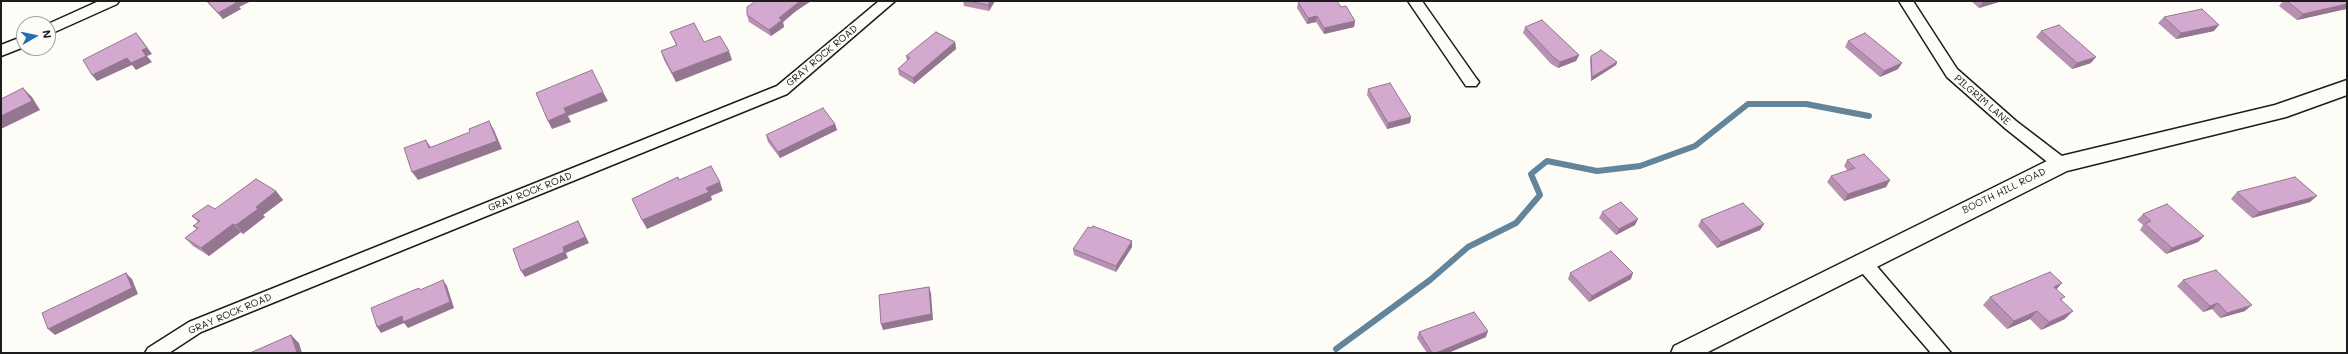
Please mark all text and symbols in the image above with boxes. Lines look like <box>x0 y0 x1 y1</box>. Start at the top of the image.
north arrow <box>16 16 56 56</box>
street label: GRAY ROCK ROAD <box>784 23 860 89</box>
text: N <box>39 29 55 39</box>
street label: PILGRIM LANE <box>1951 72 2013 128</box>
street label: BOOTH HILL ROAD <box>1960 166 2048 216</box>
street label: GRAY ROCK ROAD <box>486 170 574 214</box>
street label: GRAY ROCK ROAD <box>187 291 273 337</box>

